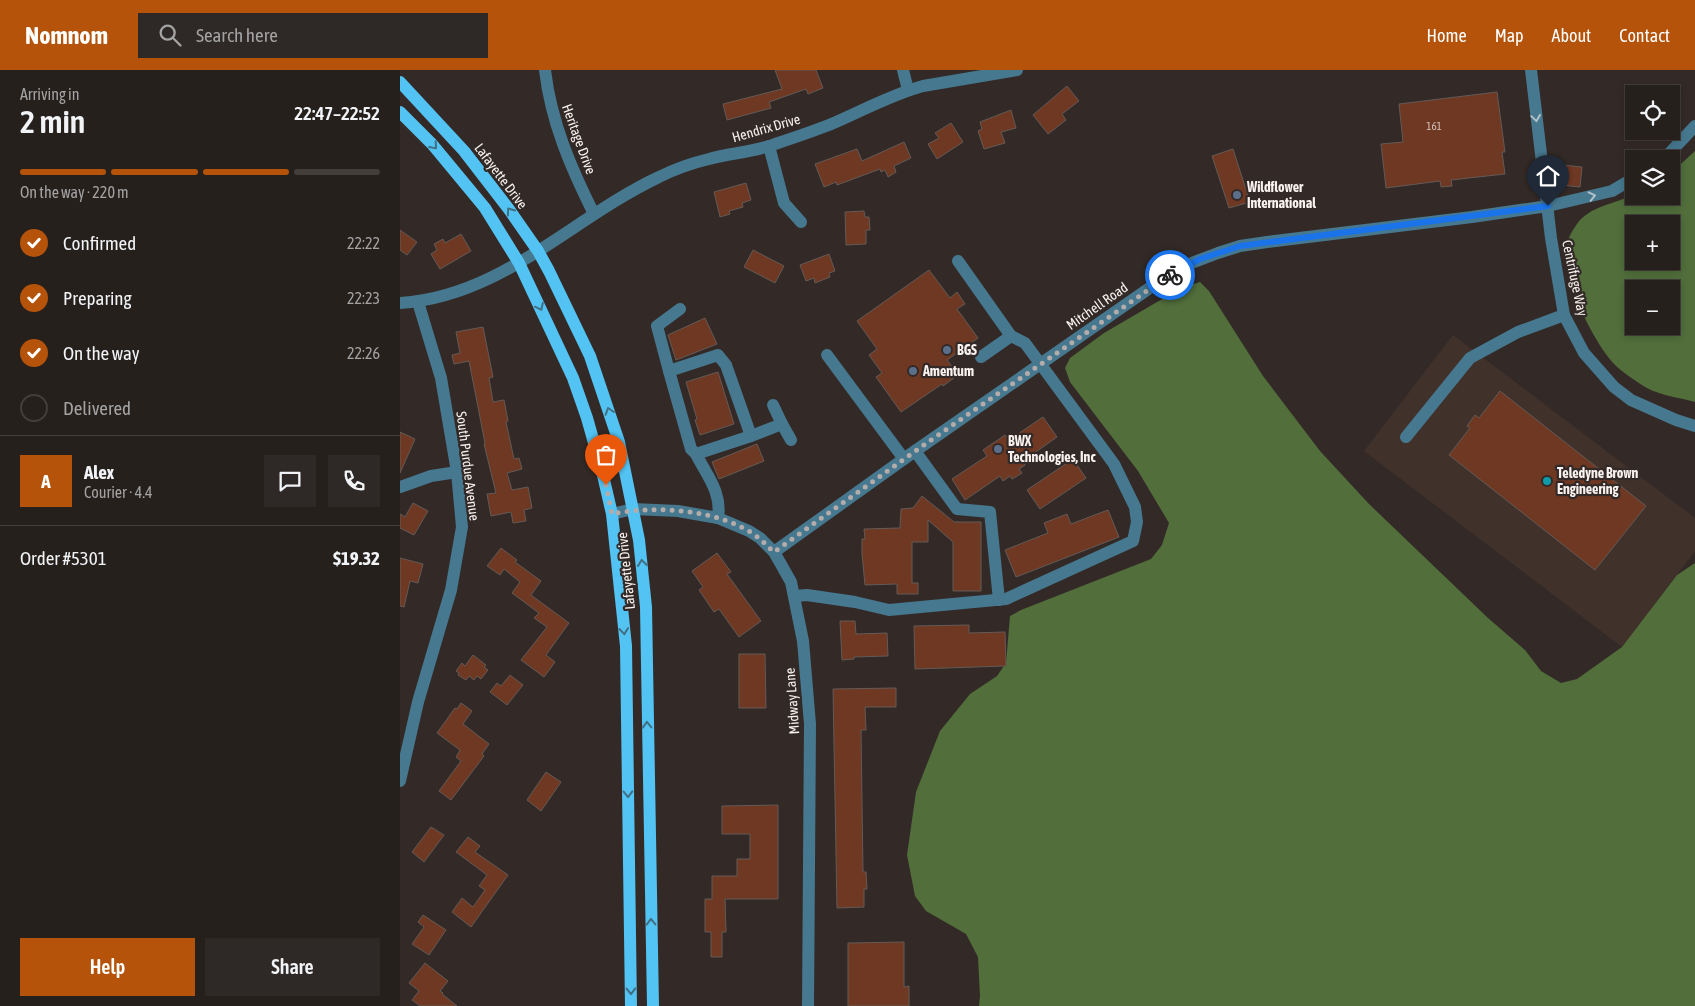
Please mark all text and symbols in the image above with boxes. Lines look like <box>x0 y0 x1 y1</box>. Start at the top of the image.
search box <box>138 13 488 58</box>
icon: search <box>156 21 184 49</box>
text: Nomnom <box>25 22 108 49</box>
text: Search here <box>196 24 278 46</box>
text: Home <box>1427 25 1467 46</box>
text: Map <box>1495 25 1524 46</box>
text: About <box>1552 25 1591 46</box>
text: Contact <box>1619 25 1670 46</box>
text: Arriving in <box>20 85 80 103</box>
map controls <box>1625 85 1680 335</box>
button: locate <box>1625 85 1680 140</box>
text: 22:47–22:52 <box>294 102 380 124</box>
street label: Heritage Drive <box>559 102 599 176</box>
text: 2 min <box>20 103 85 140</box>
street label: Hendrix Drive <box>730 111 802 145</box>
one-way arrow <box>1530 115 1541 123</box>
house number: 161 <box>1426 120 1442 132</box>
street label: Lafayette Drive <box>471 140 531 212</box>
one-way arrow <box>428 141 437 150</box>
button: layers <box>1625 150 1680 205</box>
pin <box>1527 155 1569 206</box>
icon: home <box>1534 162 1562 190</box>
place label: Wildflower International <box>1246 179 1316 211</box>
text: On the way · 220 m <box>20 183 129 201</box>
marker: Wildflower International <box>1231 189 1243 201</box>
one-way arrow <box>1588 191 1597 202</box>
one-way arrow <box>507 208 516 217</box>
button: + <box>1625 215 1680 270</box>
icon: check <box>20 229 48 257</box>
text: Confirmed <box>63 232 136 254</box>
text: 22:22 <box>347 234 380 252</box>
street label: Centrifuge Way <box>1559 238 1591 318</box>
courier <box>1145 250 1195 300</box>
icon: bike <box>1156 261 1184 289</box>
street label: Mitchell Road <box>1063 279 1131 333</box>
button: − <box>1625 280 1680 335</box>
icon: check <box>20 284 48 312</box>
text: Preparing <box>63 287 132 309</box>
text: 22:23 <box>347 289 380 307</box>
one-way arrow <box>534 302 544 311</box>
icon: check <box>20 339 48 367</box>
text: On the way <box>63 342 140 364</box>
place label: BGS <box>957 342 977 358</box>
text: 22:26 <box>347 344 380 362</box>
marker: BGS <box>941 344 953 356</box>
place label: Amentum <box>922 363 974 379</box>
marker: Amentum <box>907 365 919 377</box>
text: Delivered <box>63 397 131 419</box>
one-way arrow <box>604 408 614 416</box>
street label: South Purdue Avenue <box>453 410 483 522</box>
place label: BWX Technologies, Inc <box>1008 433 1096 465</box>
pin <box>585 434 627 485</box>
icon: bag <box>592 441 620 469</box>
marker: BWX Technologies, Inc <box>992 443 1004 455</box>
button: chat <box>264 455 316 507</box>
button: phone <box>328 455 380 507</box>
text: Alex <box>84 461 114 483</box>
place label: Teledyne Brown Engineering <box>1557 465 1639 497</box>
text: A <box>41 470 51 492</box>
marker: Teledyne Brown Engineering <box>1541 475 1553 487</box>
text: Courier · 4.4 <box>84 483 153 501</box>
street label: Lafayette Drive <box>614 532 638 610</box>
text: Order #5301 <box>20 547 107 569</box>
text: $19.32 <box>333 547 380 569</box>
one-way arrow <box>637 558 648 566</box>
one-way arrow <box>618 627 629 635</box>
street label: Midway Lane <box>782 667 802 735</box>
one-way arrow <box>642 721 652 728</box>
one-way arrow <box>623 790 633 798</box>
one-way arrow <box>646 918 656 926</box>
button: Help <box>20 938 195 996</box>
button: Share <box>205 938 380 996</box>
one-way arrow <box>626 988 636 995</box>

